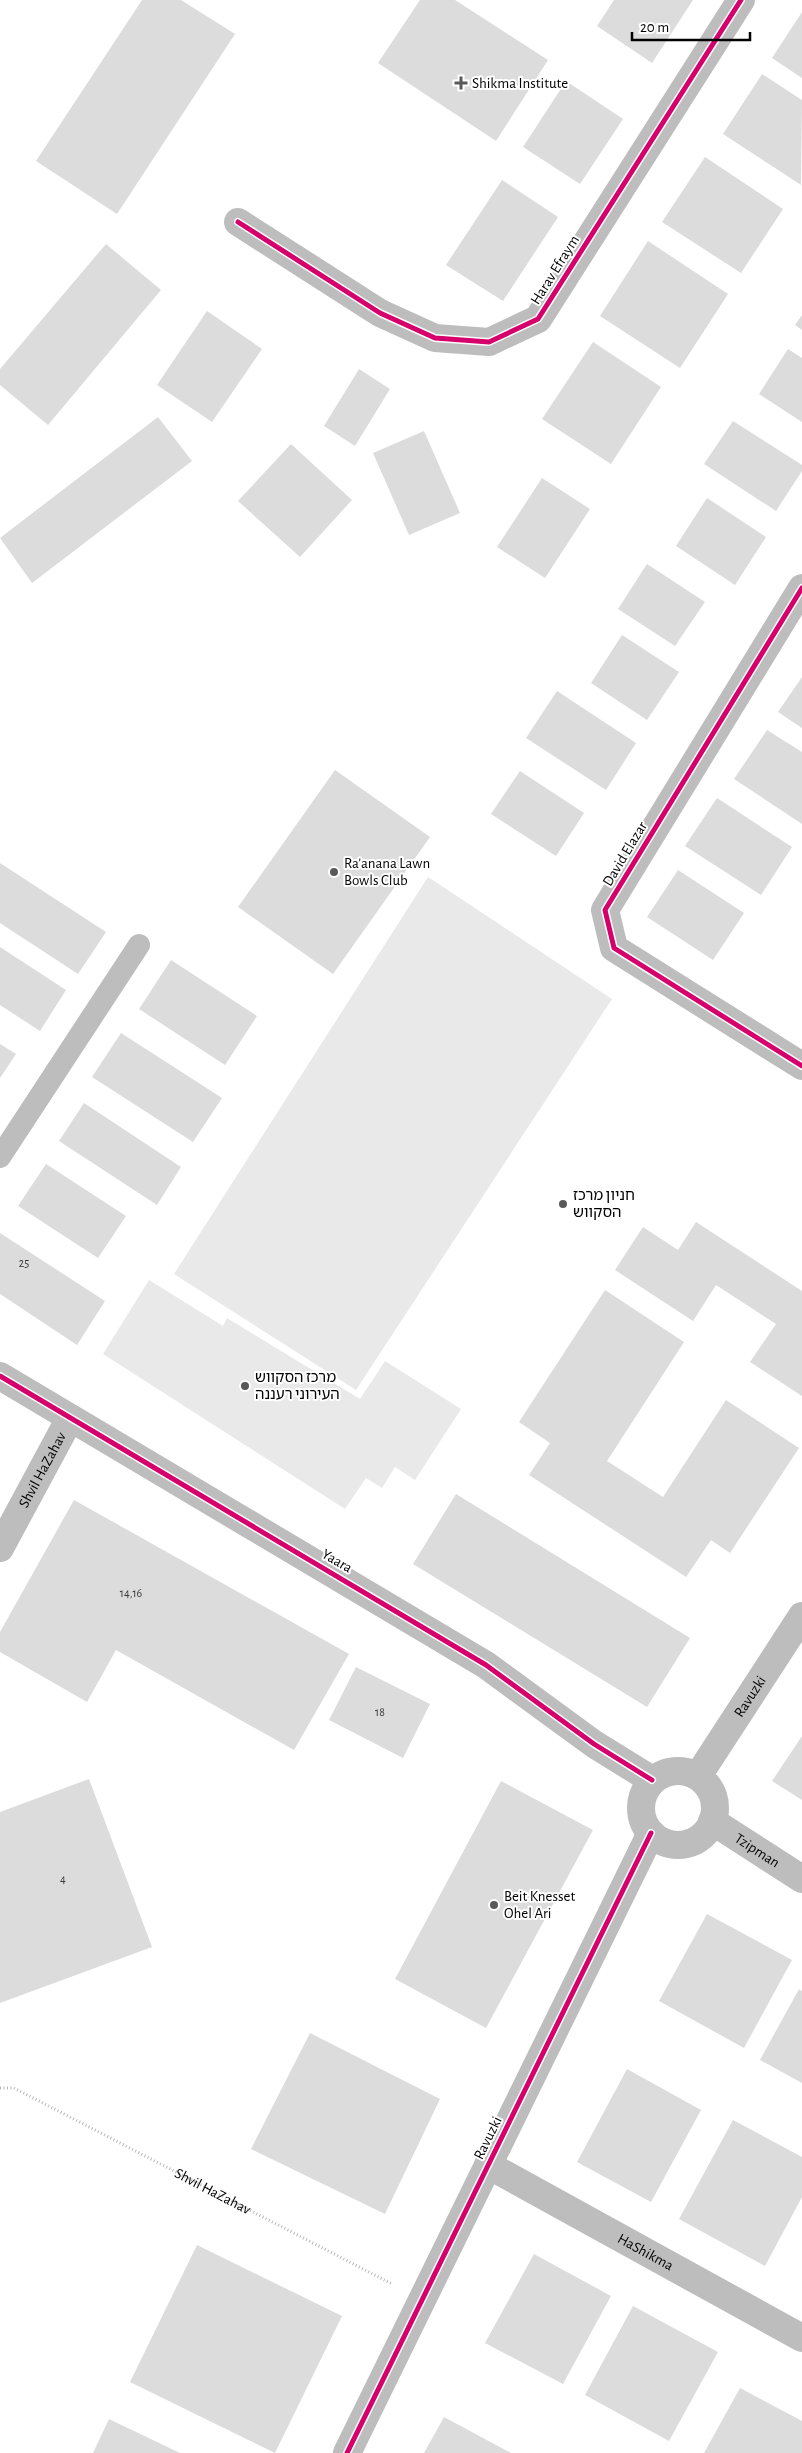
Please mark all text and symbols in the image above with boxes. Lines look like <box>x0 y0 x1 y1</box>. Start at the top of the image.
scale bar <box>632 10 750 42</box>
text: 20 m <box>640 20 669 35</box>
marker: Shikma Institute <box>454 76 468 90</box>
place label: Shikma Institute <box>472 76 568 91</box>
street label: Harav Efraym <box>528 233 582 307</box>
street label: David Elazar <box>600 819 650 889</box>
place label: Ra'anana Lawn Bowls Club <box>344 856 430 888</box>
marker: Ra'anana Lawn Bowls Club <box>328 866 340 878</box>
place label: חניון מרכז הסקווש <box>573 1188 635 1220</box>
marker: חניון מרכז הסקווש <box>557 1198 569 1210</box>
house number: 25 <box>19 1257 29 1269</box>
place label: מרכז הסקווש העירוני רעננה <box>255 1370 340 1402</box>
marker: מרכז הסקווש העירוני רעננה <box>239 1380 251 1392</box>
street label: Shvil HaZahav <box>16 1429 69 1510</box>
street label: Yaara <box>319 1546 355 1576</box>
house number: 14,16 <box>120 1587 143 1599</box>
street label: Ravuzki <box>731 1673 768 1719</box>
house number: 18 <box>375 1706 385 1718</box>
street label: Tzipman <box>732 1830 783 1870</box>
house number: 4 <box>60 1873 66 1885</box>
place label: Beit Knesset Ohel Ari <box>504 1889 575 1921</box>
marker: Beit Knesset Ohel Ari <box>488 1899 500 1911</box>
street label: Ravuzki <box>471 2114 505 2162</box>
street label: Shvil HaZahav <box>172 2165 254 2217</box>
street label: HaShikma <box>615 2231 676 2273</box>

